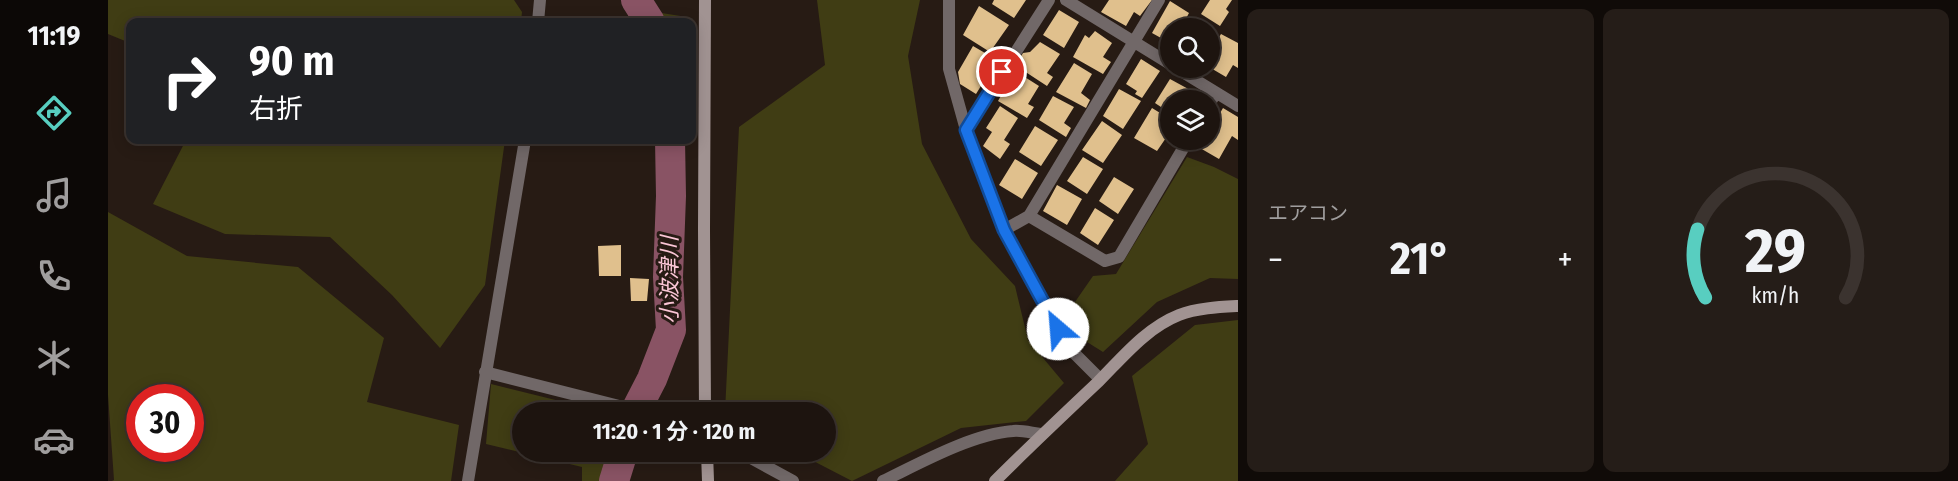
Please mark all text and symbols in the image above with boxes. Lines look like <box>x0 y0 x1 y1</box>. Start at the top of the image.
map controls <box>1160 18 1220 150</box>
button: search <box>1160 18 1220 78</box>
text: 11:19 <box>27 20 81 52</box>
text: 90 m <box>249 36 334 86</box>
icon: right <box>150 42 228 120</box>
pin <box>976 46 1027 97</box>
icon: arrive <box>985 55 1018 88</box>
button: layers <box>1160 90 1220 150</box>
icon: directions <box>33 92 75 134</box>
text: 右折 <box>249 93 303 125</box>
icon: music <box>33 174 75 216</box>
text: エアコン <box>1268 201 1348 225</box>
text: 29 <box>1744 214 1806 289</box>
text: 21° <box>1390 232 1450 286</box>
water label: 小波津川 <box>656 234 683 324</box>
text: − <box>1268 240 1283 280</box>
text: + <box>1557 240 1573 280</box>
icon: phone <box>33 255 75 297</box>
text: km/h <box>1752 283 1800 309</box>
position arrow <box>1026 297 1090 361</box>
icon: climate <box>33 337 75 379</box>
speed limit sign: 30 <box>126 384 204 462</box>
text: 11:20 · 1 分 · 120 m <box>593 418 755 445</box>
icon: car <box>33 419 75 461</box>

